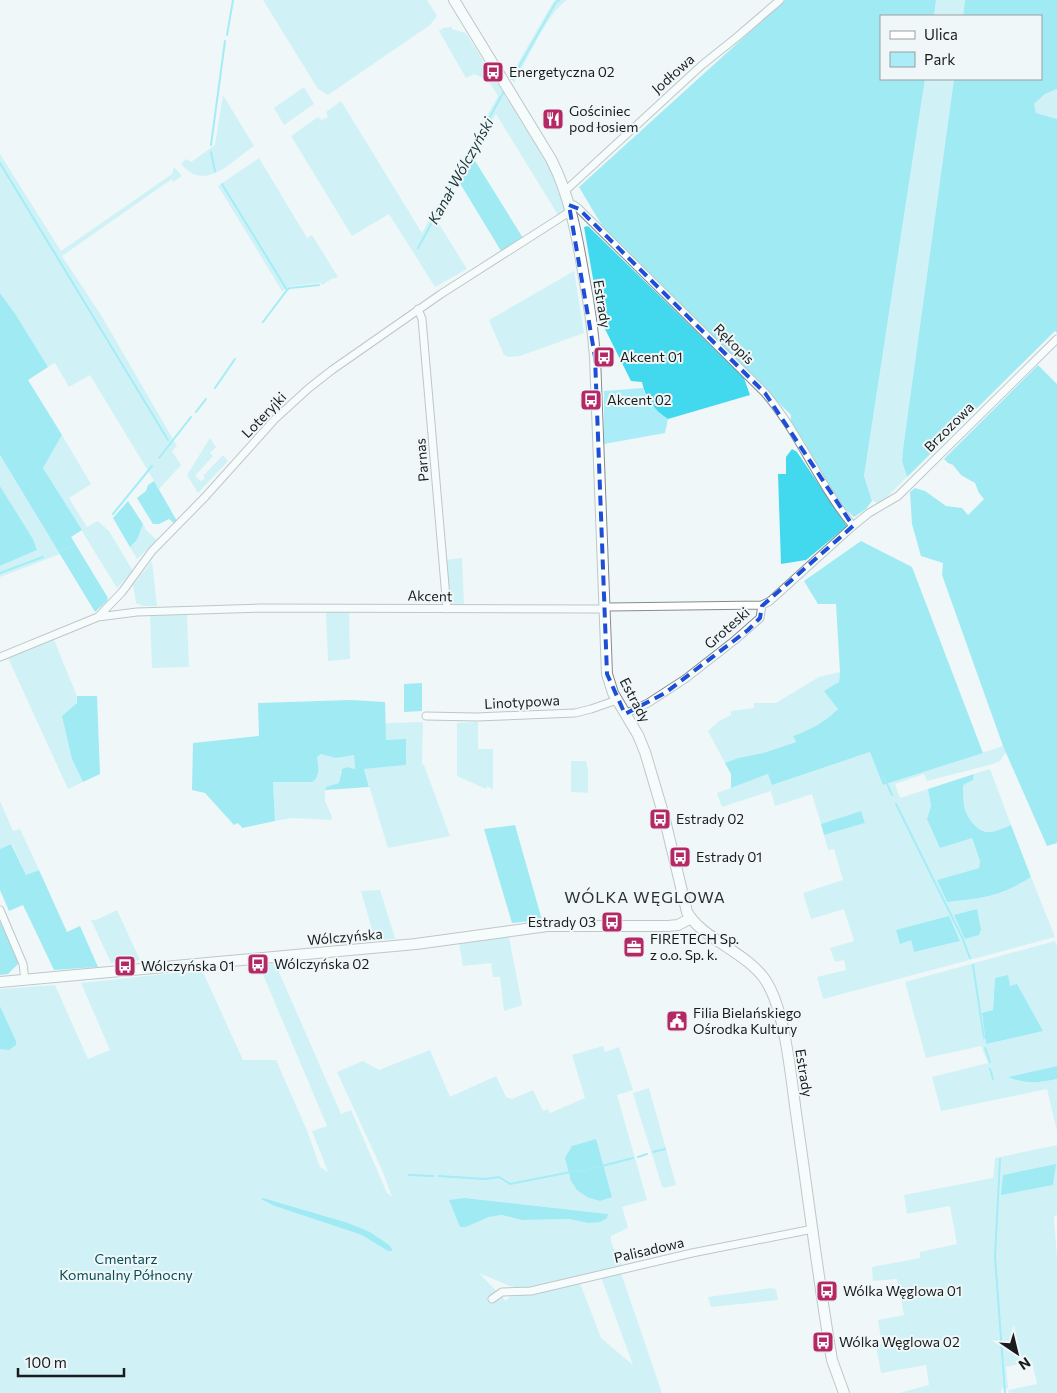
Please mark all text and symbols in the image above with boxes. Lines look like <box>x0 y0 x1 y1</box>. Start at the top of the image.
legend <box>880 15 1042 80</box>
text: Ulica <box>924 25 958 43</box>
street label: Jodłowa <box>648 50 697 97</box>
text: Park <box>924 50 955 68</box>
bus stop icon: Energetyczna 02 <box>481 60 505 84</box>
place label: Energetyczna 02 <box>509 63 615 80</box>
place label: Gościniec pod łosiem <box>569 102 638 135</box>
restaurant icon: Gościniec pod łosiem <box>541 107 565 131</box>
water label: Kanał Wólczyński <box>423 113 497 227</box>
street label: Estrady <box>590 279 615 329</box>
street label: Rękopis <box>711 320 758 367</box>
bus stop icon: Akcent 01 <box>592 345 616 369</box>
place label: Akcent 01 <box>620 348 683 365</box>
street label: Loteryjki <box>238 388 290 441</box>
bus stop icon: Akcent 02 <box>579 388 603 412</box>
place label: Akcent 02 <box>607 391 672 408</box>
street label: Brzozowa <box>920 398 977 455</box>
street label: Parnas <box>411 438 432 482</box>
street label: Akcent <box>407 587 453 604</box>
street label: Groteski <box>701 603 753 652</box>
street label: Estrady <box>617 674 654 725</box>
street label: Linotypowa <box>484 691 560 712</box>
bus stop icon: Estrady 02 <box>648 807 672 831</box>
place label: Estrady 02 <box>676 810 744 827</box>
bus stop icon: Estrady 01 <box>668 845 692 869</box>
place label: Estrady 01 <box>696 848 762 865</box>
district label: WÓLKA WĘGLOWA <box>564 887 726 906</box>
bus stop icon: Estrady 03 <box>600 910 624 934</box>
place label: Estrady 03 <box>528 913 596 930</box>
street label: Wólczyńska <box>307 925 383 948</box>
place label: FIRETECH Sp. z o.o. Sp. k. <box>650 930 739 963</box>
office icon: FIRETECH Sp. z o.o. Sp. k. <box>622 935 646 959</box>
bus stop icon: Wólczyńska 02 <box>246 952 270 976</box>
bus stop icon: Wólczyńska 01 <box>113 954 137 978</box>
place label: Wólczyńska 02 <box>274 955 369 972</box>
place label: Wólczyńska 01 <box>141 957 234 974</box>
place label: Filia Bielańskiego Ośrodka Kultury <box>693 1004 801 1037</box>
public building icon: Filia Bielańskiego Ośrodka Kultury <box>665 1009 689 1033</box>
street label: Estrady <box>792 1048 817 1098</box>
street label: Palisadowa <box>612 1233 686 1266</box>
park label: Cmentarz Komunalny Północny <box>59 1250 193 1283</box>
bus stop icon: Wólka Węglowa 01 <box>815 1279 839 1303</box>
place label: Wólka Węglowa 01 <box>843 1282 962 1299</box>
north arrow <box>992 1328 1042 1378</box>
bus stop icon: Wólka Węglowa 02 <box>811 1330 835 1354</box>
place label: Wólka Węglowa 02 <box>839 1333 960 1350</box>
scale bar <box>18 1346 124 1378</box>
text: 100 m <box>25 1353 67 1371</box>
text: N <box>1016 1354 1034 1374</box>

